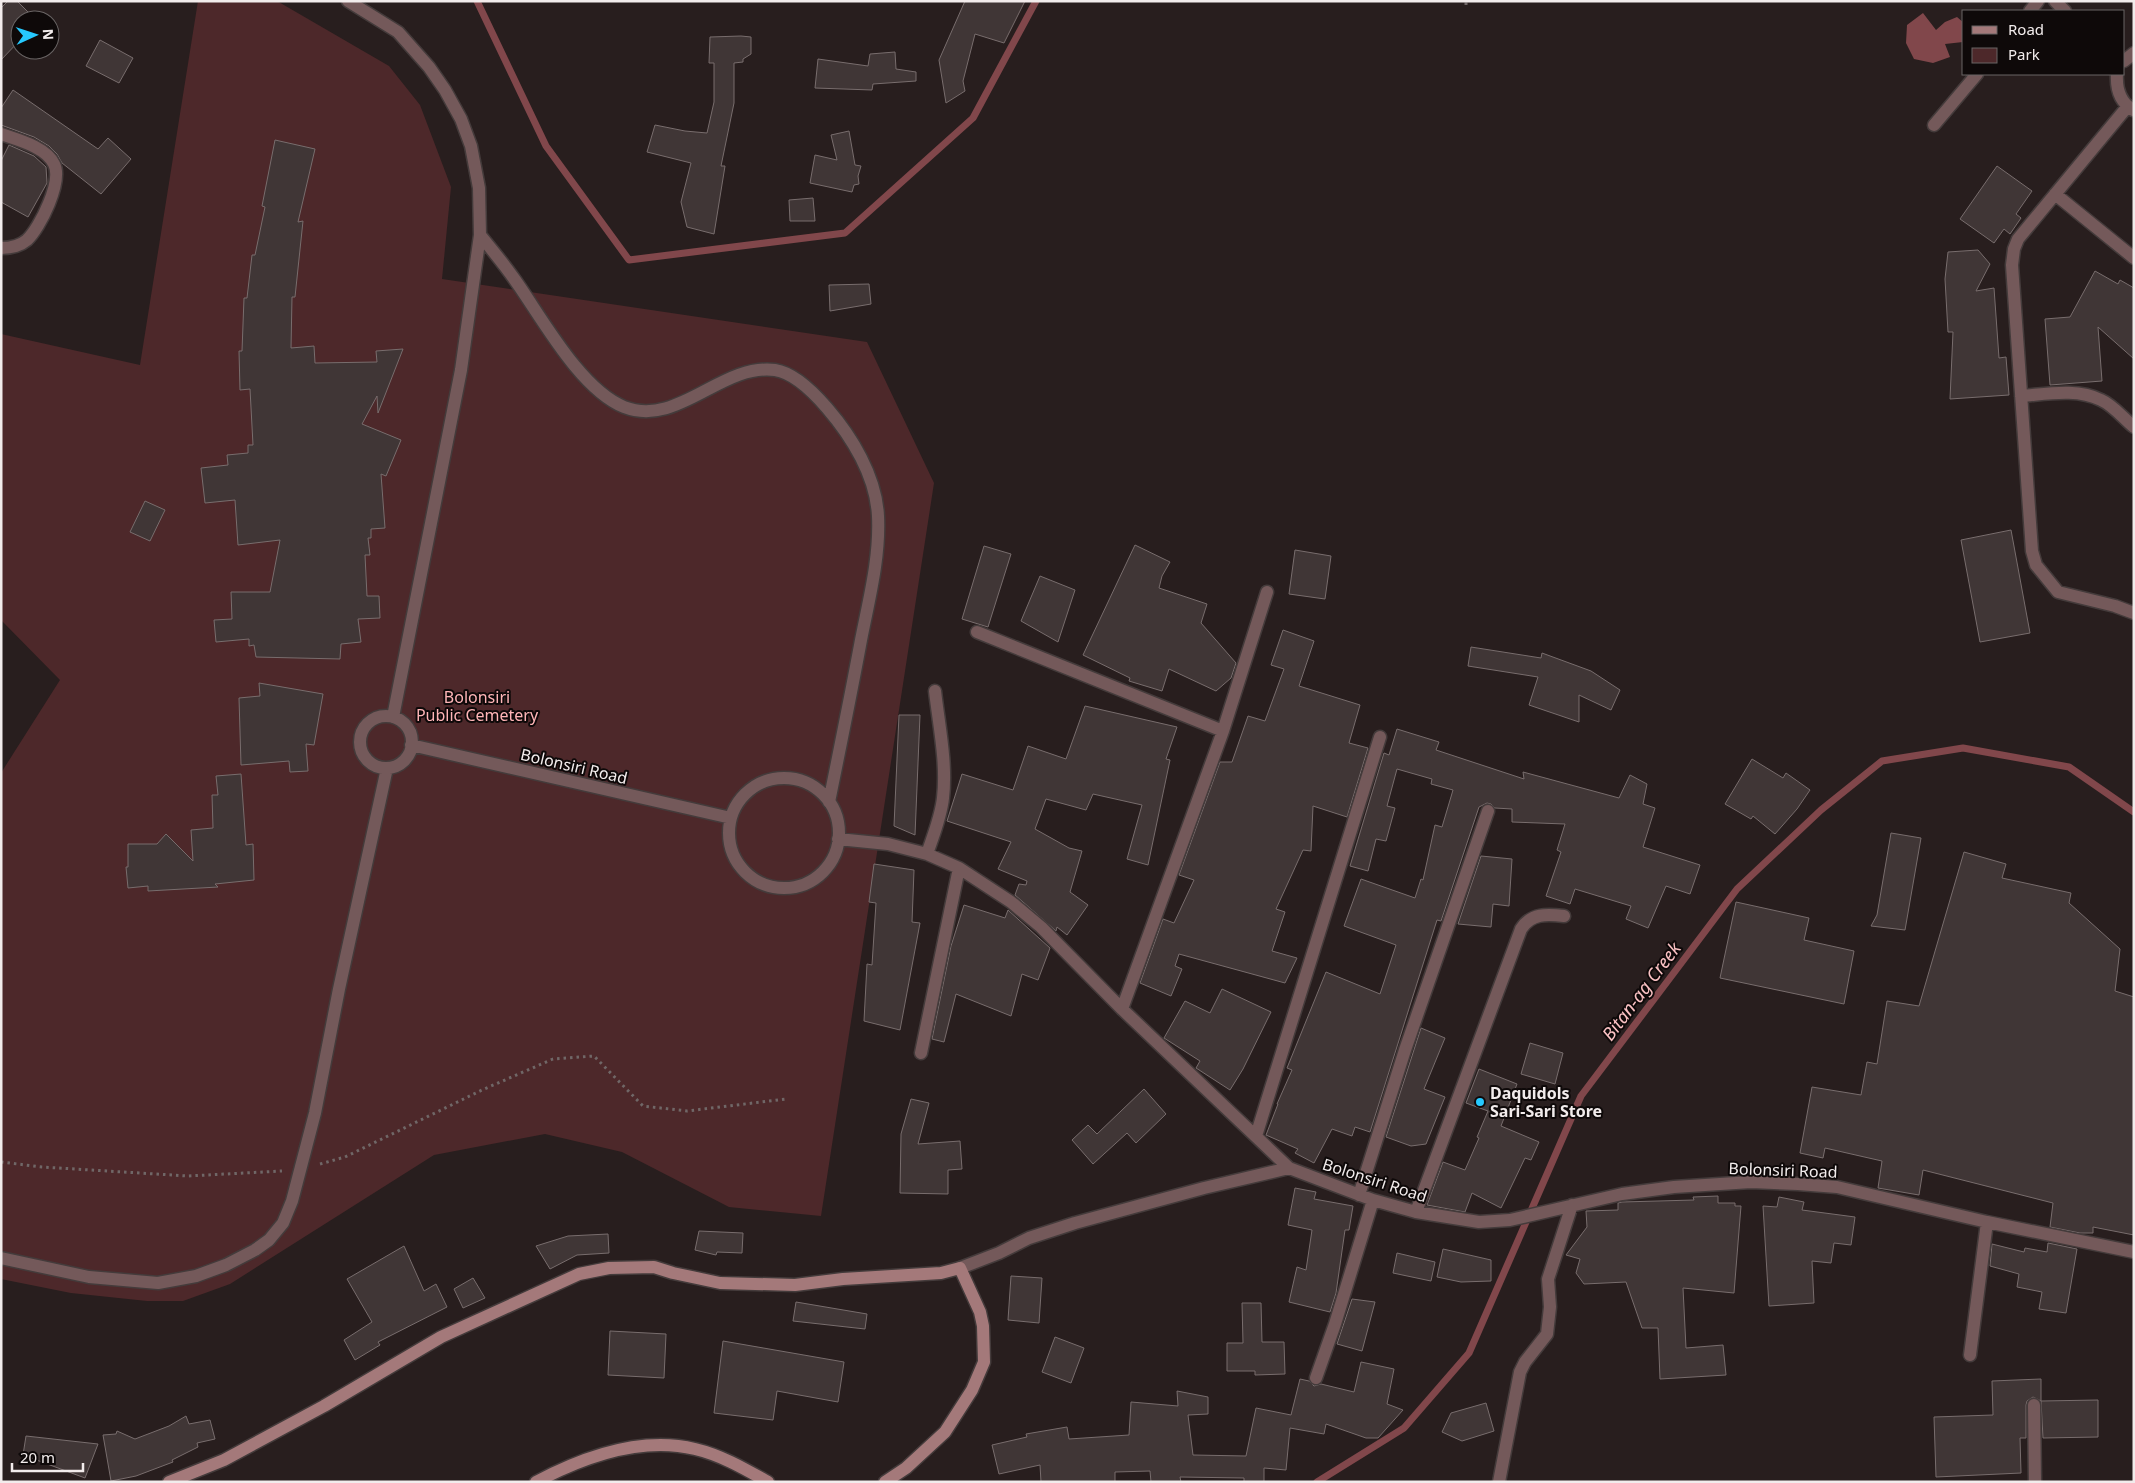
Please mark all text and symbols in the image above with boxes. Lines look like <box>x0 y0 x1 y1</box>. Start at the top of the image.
north arrow <box>10 10 60 60</box>
legend <box>1962 10 2125 75</box>
text: Road <box>2008 19 2044 39</box>
text: N <box>39 28 58 40</box>
text: Park <box>2008 44 2040 64</box>
park label: Bolonsiri Public Cemetery <box>416 686 539 726</box>
street label: Bolonsiri Road <box>518 743 630 789</box>
water label: Bitan-ag Creek <box>1596 936 1687 1045</box>
place label: Daquidols Sari-Sari Store <box>1490 1082 1602 1122</box>
marker: Daquidols Sari-Sari Store <box>1474 1096 1486 1108</box>
street label: Bolonsiri Road <box>1320 1153 1430 1207</box>
street label: Bolonsiri Road <box>1728 1157 1838 1183</box>
scale bar <box>12 1440 84 1472</box>
text: 20 m <box>20 1447 55 1467</box>

